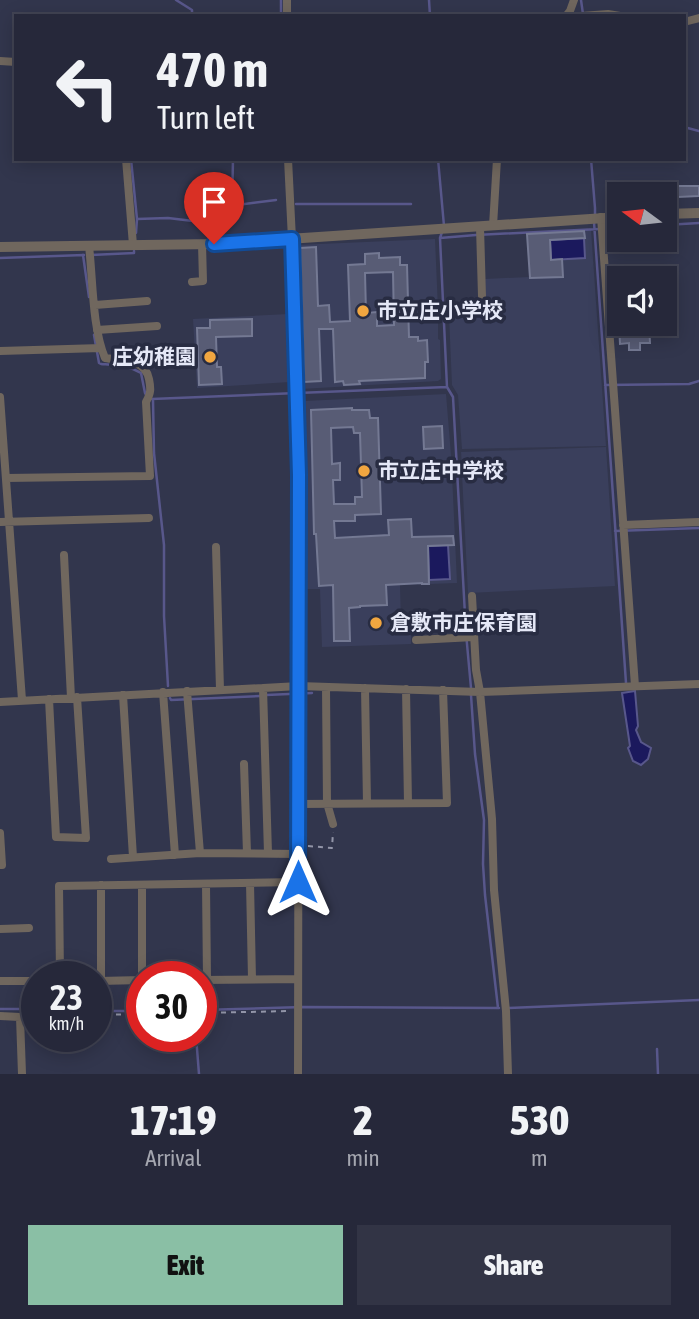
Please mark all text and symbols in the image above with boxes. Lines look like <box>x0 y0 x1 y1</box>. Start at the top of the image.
text: 470 m <box>157 41 268 97</box>
icon: left <box>42 42 133 133</box>
text: Turn left <box>157 99 255 136</box>
pin <box>184 172 244 244</box>
north arrow <box>607 182 677 252</box>
map controls <box>607 182 677 336</box>
icon: arrive <box>195 183 233 221</box>
button: sound <box>607 266 677 336</box>
place label: 市立庄小学校 <box>377 298 503 322</box>
marker: 市立庄小学校 <box>355 303 371 319</box>
place label: 庄幼稚園 <box>112 344 196 368</box>
marker: 庄幼稚園 <box>202 349 218 365</box>
place label: 市立庄中学校 <box>378 458 504 482</box>
marker: 市立庄中学校 <box>356 463 372 479</box>
place label: 倉敷市庄保育園 <box>390 610 537 634</box>
marker: 倉敷市庄保育園 <box>368 615 384 631</box>
position arrow <box>261 845 335 919</box>
speed limit sign: 30 <box>126 961 217 1052</box>
text: 23 <box>50 977 83 1017</box>
text: km/h <box>49 1013 84 1034</box>
text: 17:19 <box>130 1096 217 1144</box>
text: 2 <box>353 1096 373 1144</box>
text: 530 <box>510 1096 569 1144</box>
text: Arrival <box>145 1145 201 1171</box>
text: min <box>347 1145 380 1171</box>
text: m <box>531 1145 548 1171</box>
button: Exit <box>28 1225 343 1305</box>
button: Share <box>357 1225 671 1305</box>

